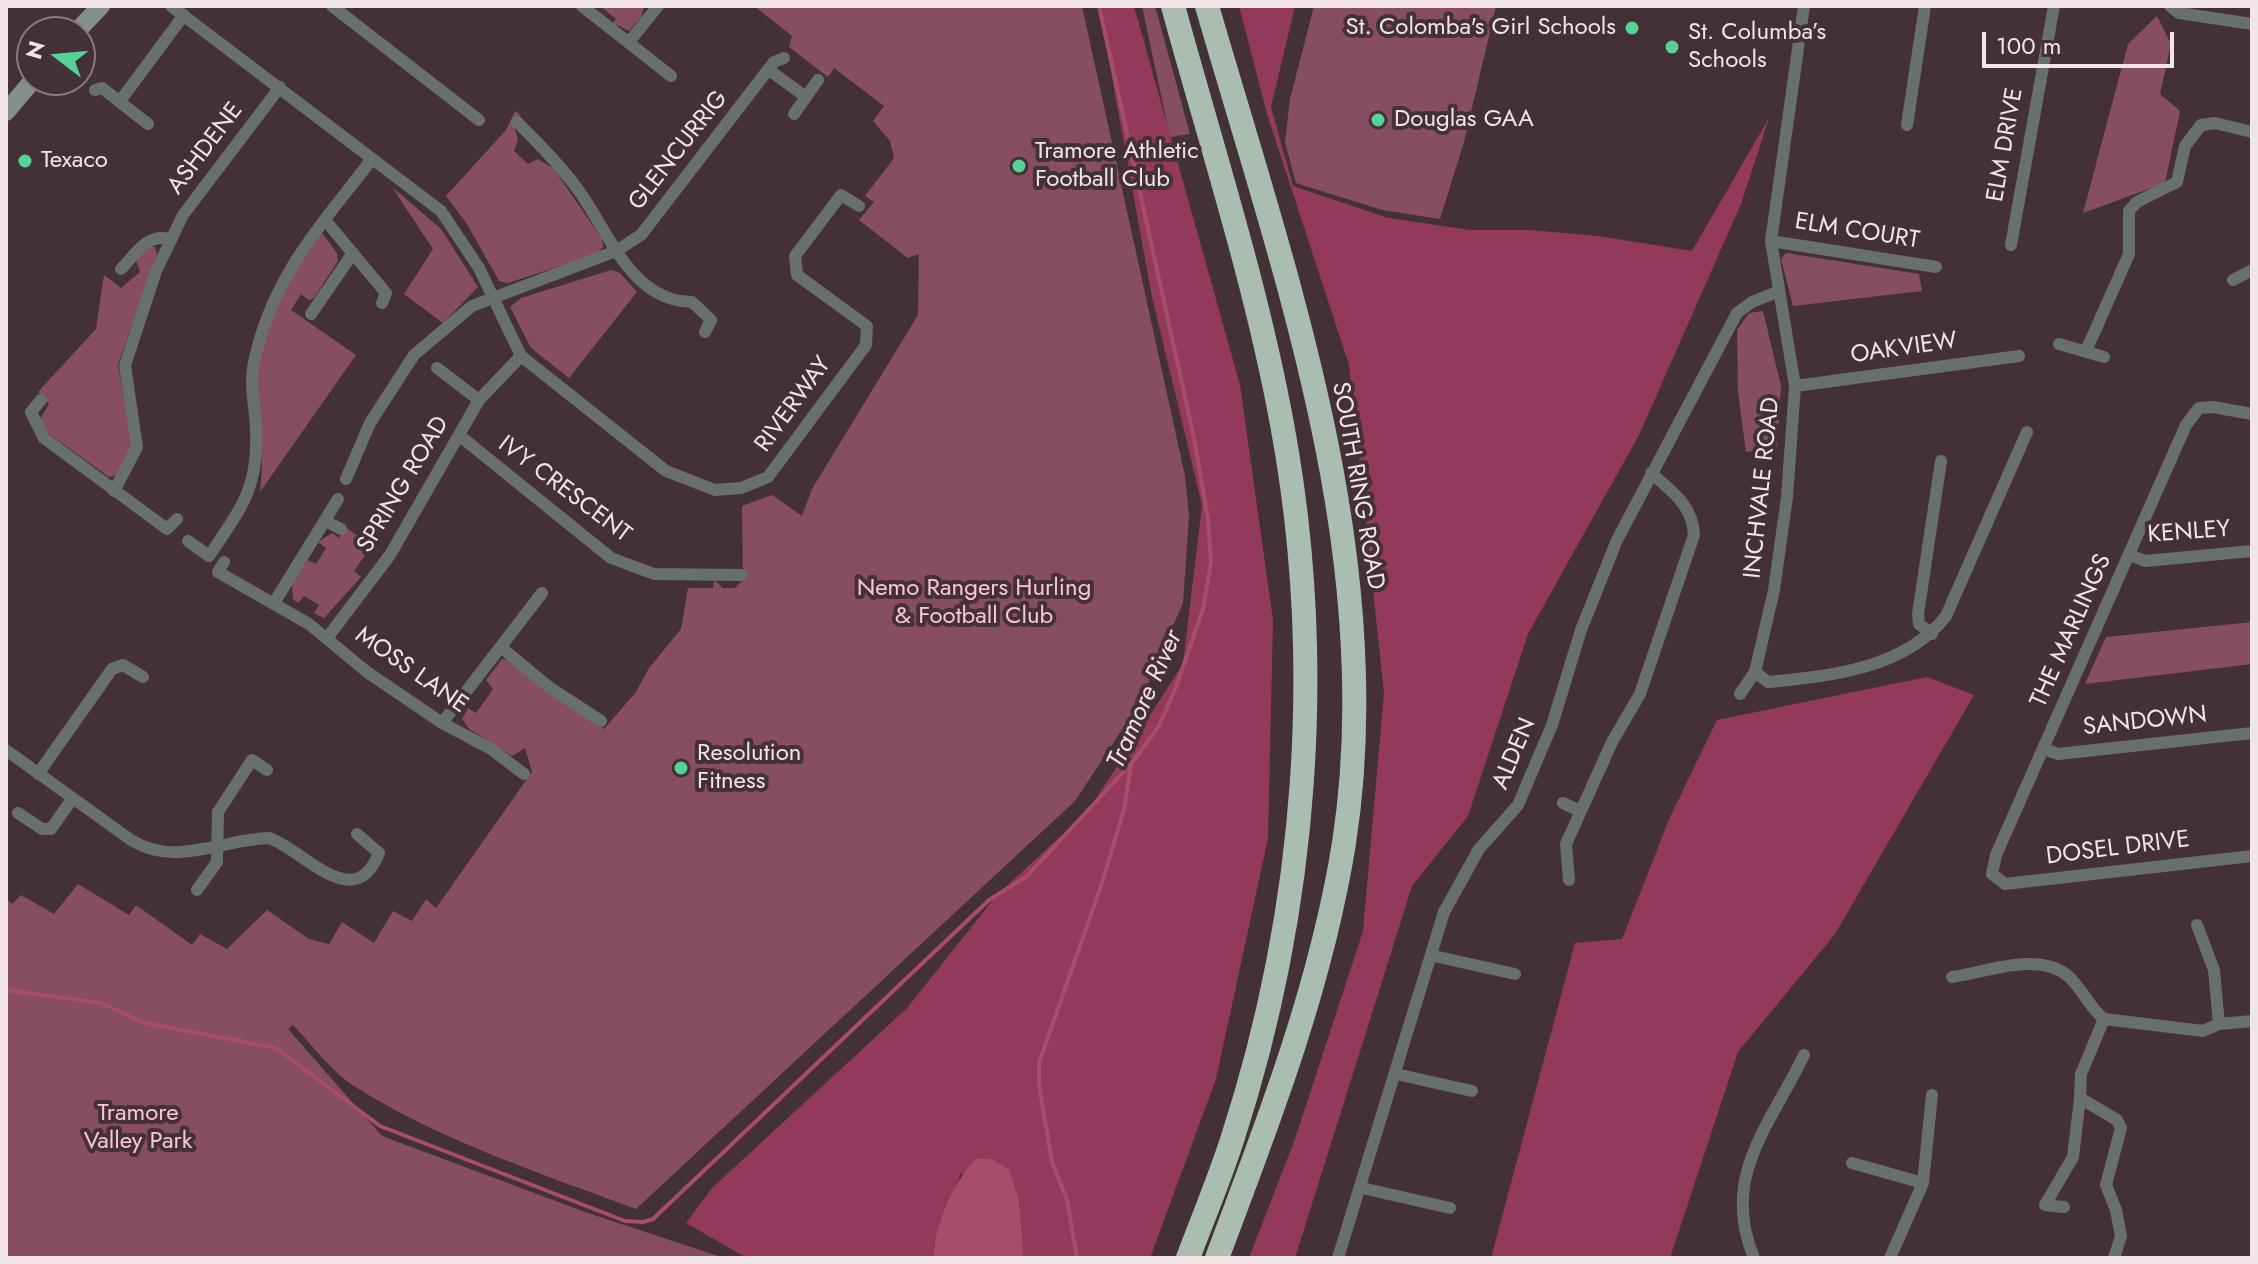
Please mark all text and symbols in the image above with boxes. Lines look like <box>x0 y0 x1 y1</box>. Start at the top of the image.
place label: St. Colomba's Girl Schools <box>1346 14 1616 42</box>
north arrow <box>16 16 96 96</box>
scale bar <box>1986 16 2178 66</box>
marker: St. Colomba's Girl Schools <box>1623 19 1641 37</box>
place label: St. Columba’s Schools <box>1688 19 1826 75</box>
text: 100 m <box>1996 28 2062 63</box>
text: N <box>17 37 53 63</box>
marker: St. Columba’s Schools <box>1663 38 1681 56</box>
street label: GLENCURRIG <box>623 85 735 217</box>
street label: ELM DRIVE <box>1982 86 2030 204</box>
street label: ASHDENE <box>162 97 250 201</box>
place label: Douglas GAA <box>1394 106 1534 134</box>
marker: Douglas GAA <box>1369 111 1387 129</box>
place label: Tramore Athletic Football Club <box>1035 138 1199 194</box>
place label: Texaco <box>41 147 108 175</box>
marker: Texaco <box>16 152 34 170</box>
marker: Tramore Athletic Football Club <box>1010 157 1028 175</box>
street label: ELM COURT <box>1793 208 1921 256</box>
street label: OAKVIEW <box>1849 327 1959 371</box>
street label: RIVERWAY <box>750 352 838 458</box>
street label: SOUTH RING ROAD <box>1325 380 1389 592</box>
street label: INCHVALE ROAD <box>1739 396 1787 580</box>
street label: SPRING ROAD <box>352 412 456 558</box>
street label: IVY CRESCENT <box>492 431 636 549</box>
street label: KENLEY <box>2147 516 2231 550</box>
street label: THE MARLINGS <box>2025 550 2119 712</box>
park label: Nemo Rangers Hurling & Football Club <box>857 575 1091 631</box>
street label: MOSS LANE <box>349 622 473 720</box>
water label: Tramore River <box>1102 626 1190 774</box>
street label: SANDOWN <box>2082 701 2208 743</box>
street label: ALDEN <box>1487 714 1543 794</box>
place label: Resolution Fitness <box>697 740 801 796</box>
marker: Resolution Fitness <box>672 759 690 777</box>
street label: DOSEL DRIVE <box>2045 826 2191 872</box>
park label: Tramore Valley Park <box>84 1100 192 1156</box>

